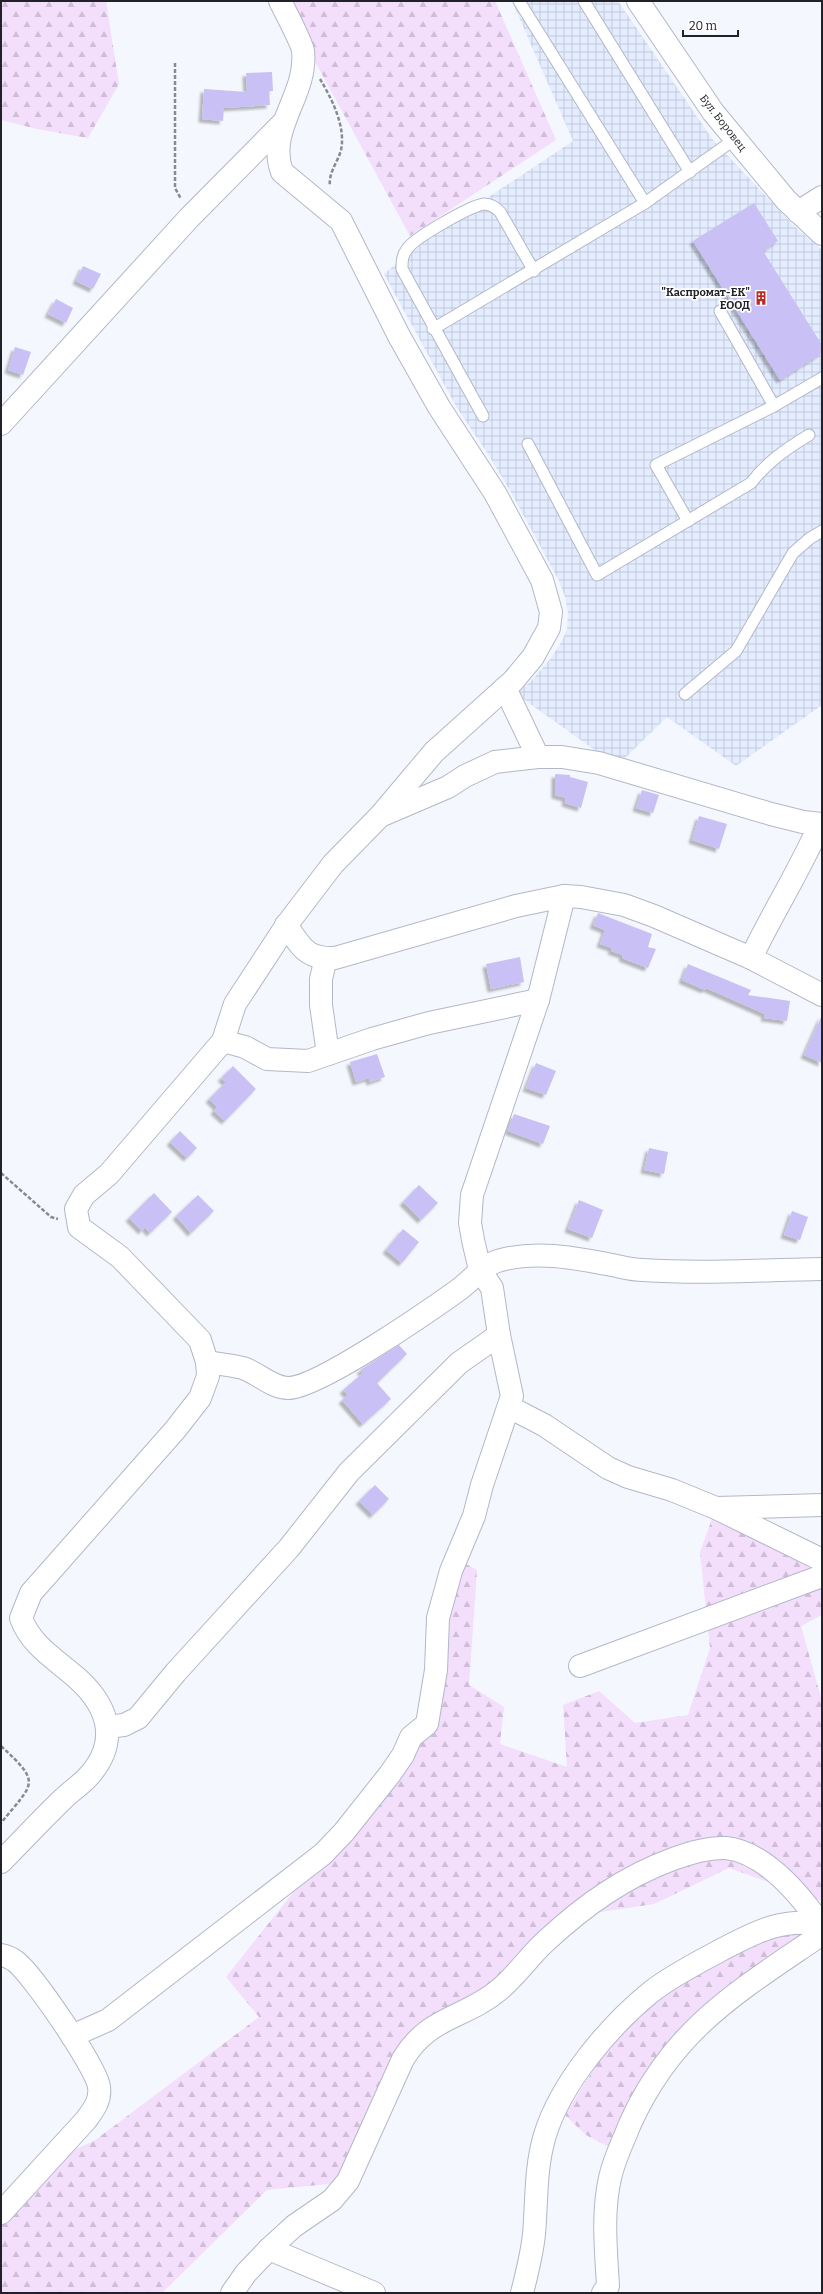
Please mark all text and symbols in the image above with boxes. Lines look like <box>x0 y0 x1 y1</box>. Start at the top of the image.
scale bar <box>683 12 738 38</box>
text: 20 m <box>689 19 718 33</box>
street label: Бул. Боровец <box>697 92 749 154</box>
place label: "Каспромат-ЕК" ЕООД <box>661 286 750 312</box>
building icon: "Каспромат-ЕК" ЕООД <box>753 290 769 306</box>

